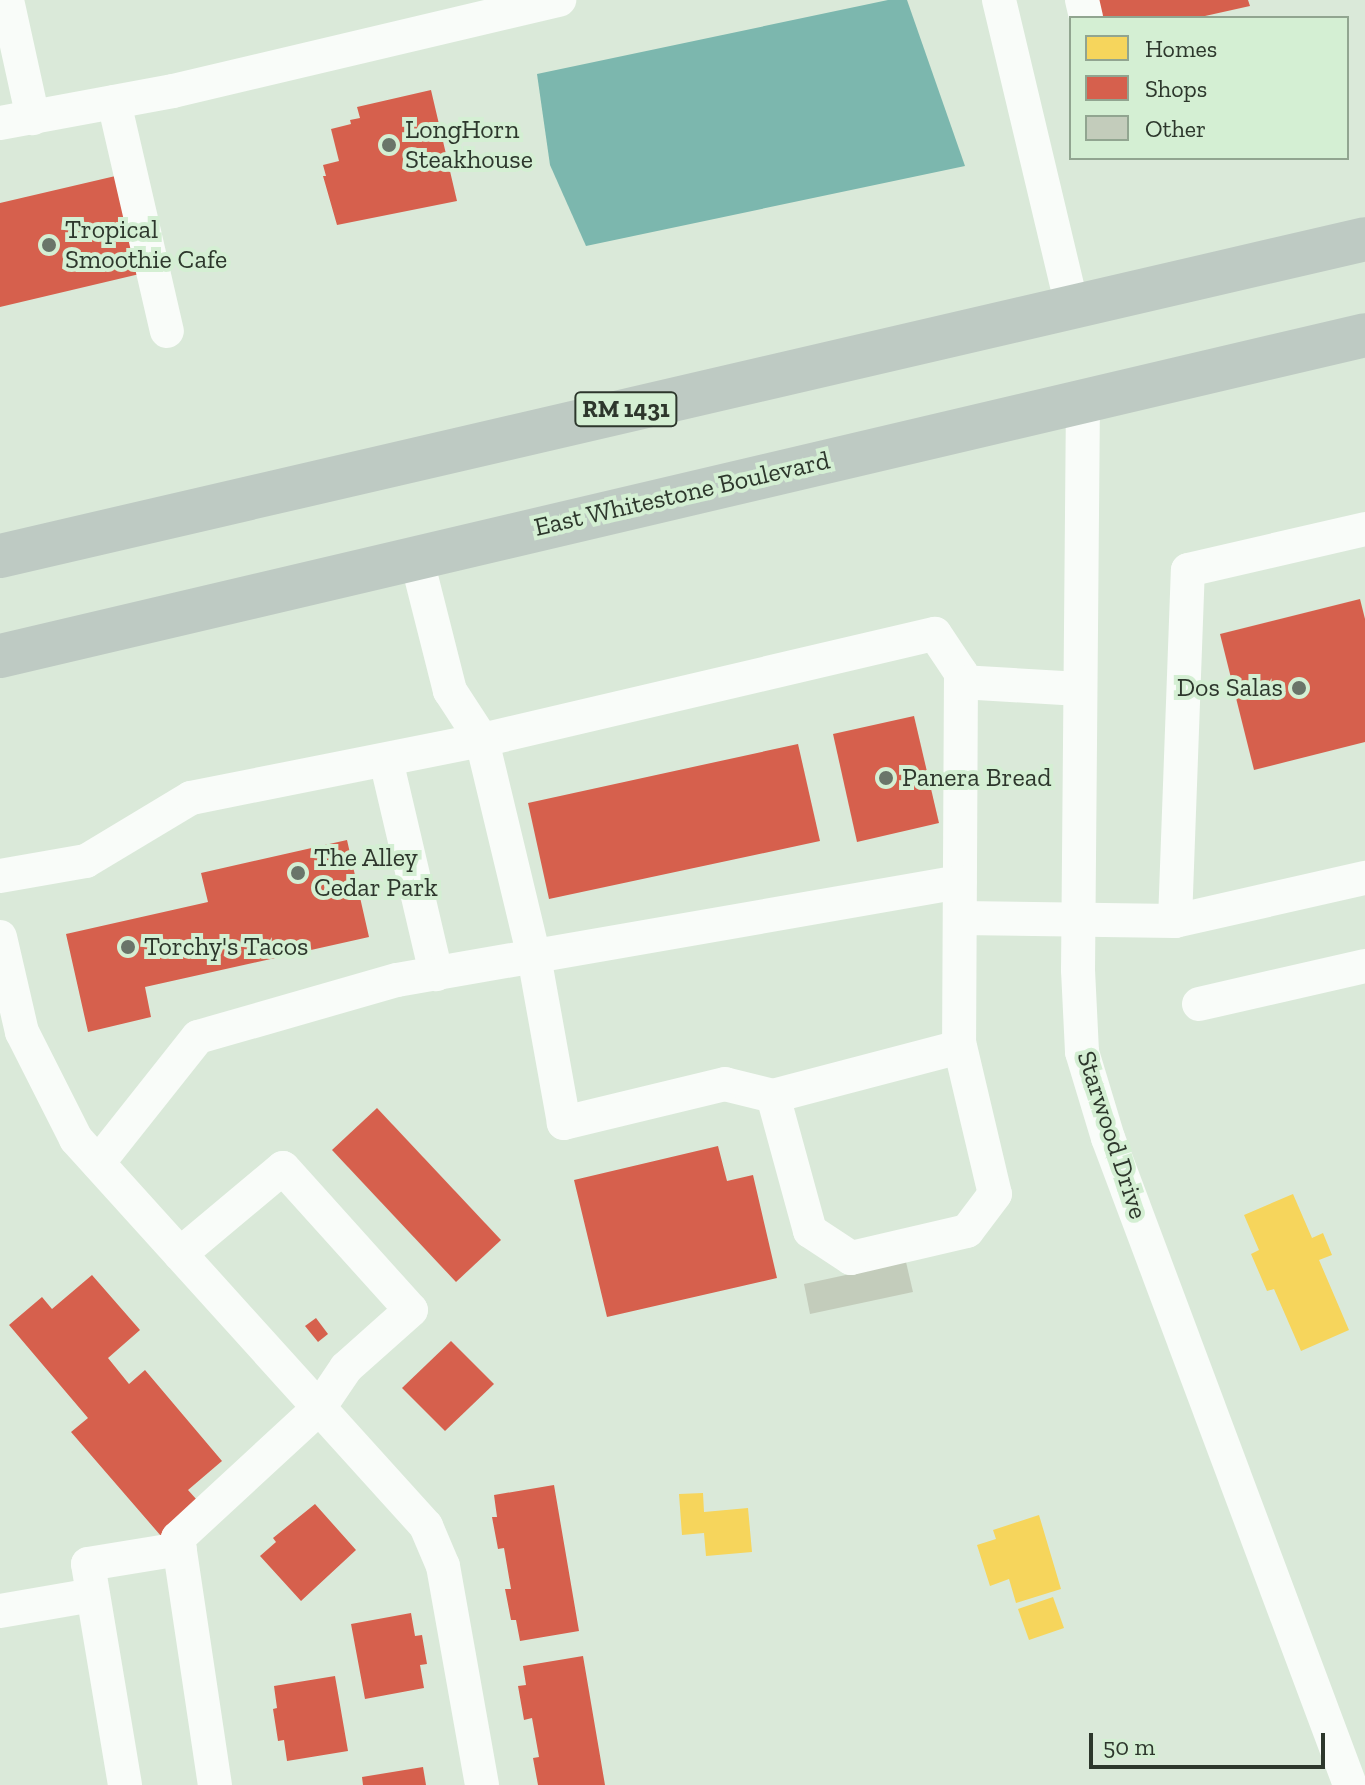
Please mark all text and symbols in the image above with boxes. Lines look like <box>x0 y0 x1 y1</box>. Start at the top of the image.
legend <box>1069 16 1349 160</box>
text: Homes <box>1145 34 1217 63</box>
text: Shops <box>1145 74 1207 103</box>
place label: LongHorn Steakhouse <box>405 114 533 176</box>
text: Other <box>1145 114 1206 143</box>
marker: LongHorn Steakhouse <box>380 136 398 154</box>
place label: Tropical Smoothie Cafe <box>65 214 227 276</box>
marker: Tropical Smoothie Cafe <box>40 236 58 254</box>
road number: RM 1431 <box>574 389 678 429</box>
street label: East Whitestone Boulevard <box>531 445 833 543</box>
place label: Dos Salas <box>1177 672 1283 704</box>
marker: Dos Salas <box>1290 679 1308 697</box>
place label: Panera Bread <box>902 762 1051 794</box>
marker: Panera Bread <box>877 769 895 787</box>
place label: The Alley Cedar Park <box>314 842 438 904</box>
marker: The Alley Cedar Park <box>289 864 307 882</box>
place label: Torchy's Tacos <box>144 931 309 963</box>
marker: Torchy's Tacos <box>119 938 137 956</box>
street label: Starwood Drive <box>1070 1047 1154 1223</box>
scale bar <box>1093 1717 1329 1767</box>
text: 50 m <box>1103 1732 1155 1761</box>

